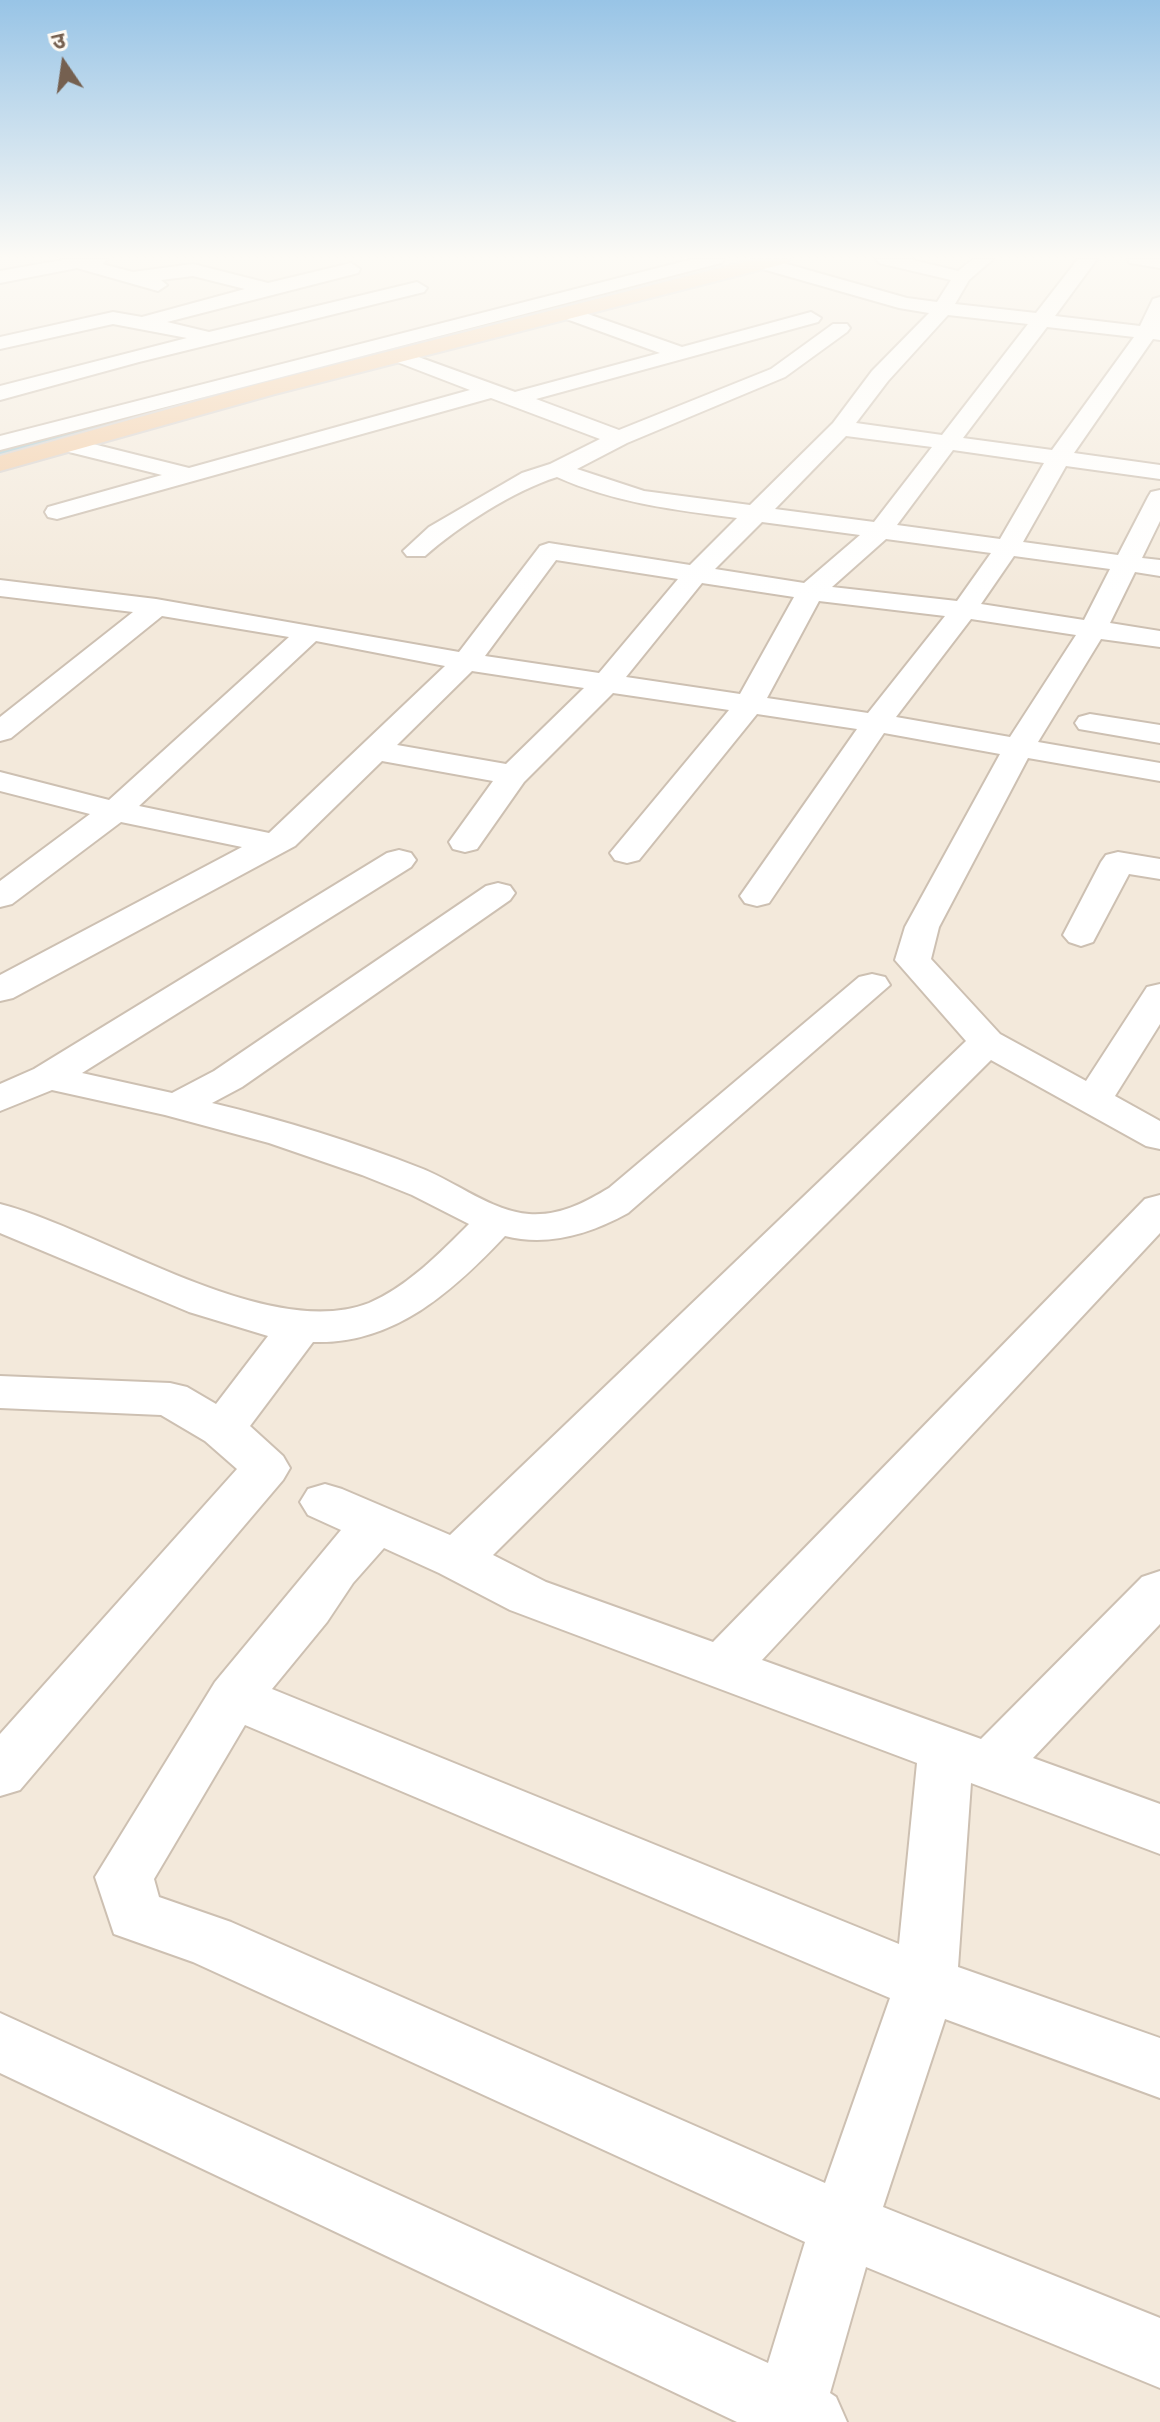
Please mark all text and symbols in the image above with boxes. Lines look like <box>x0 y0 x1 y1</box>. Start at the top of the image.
north arrow <box>24 24 104 104</box>
text: उ <box>49 24 68 58</box>

